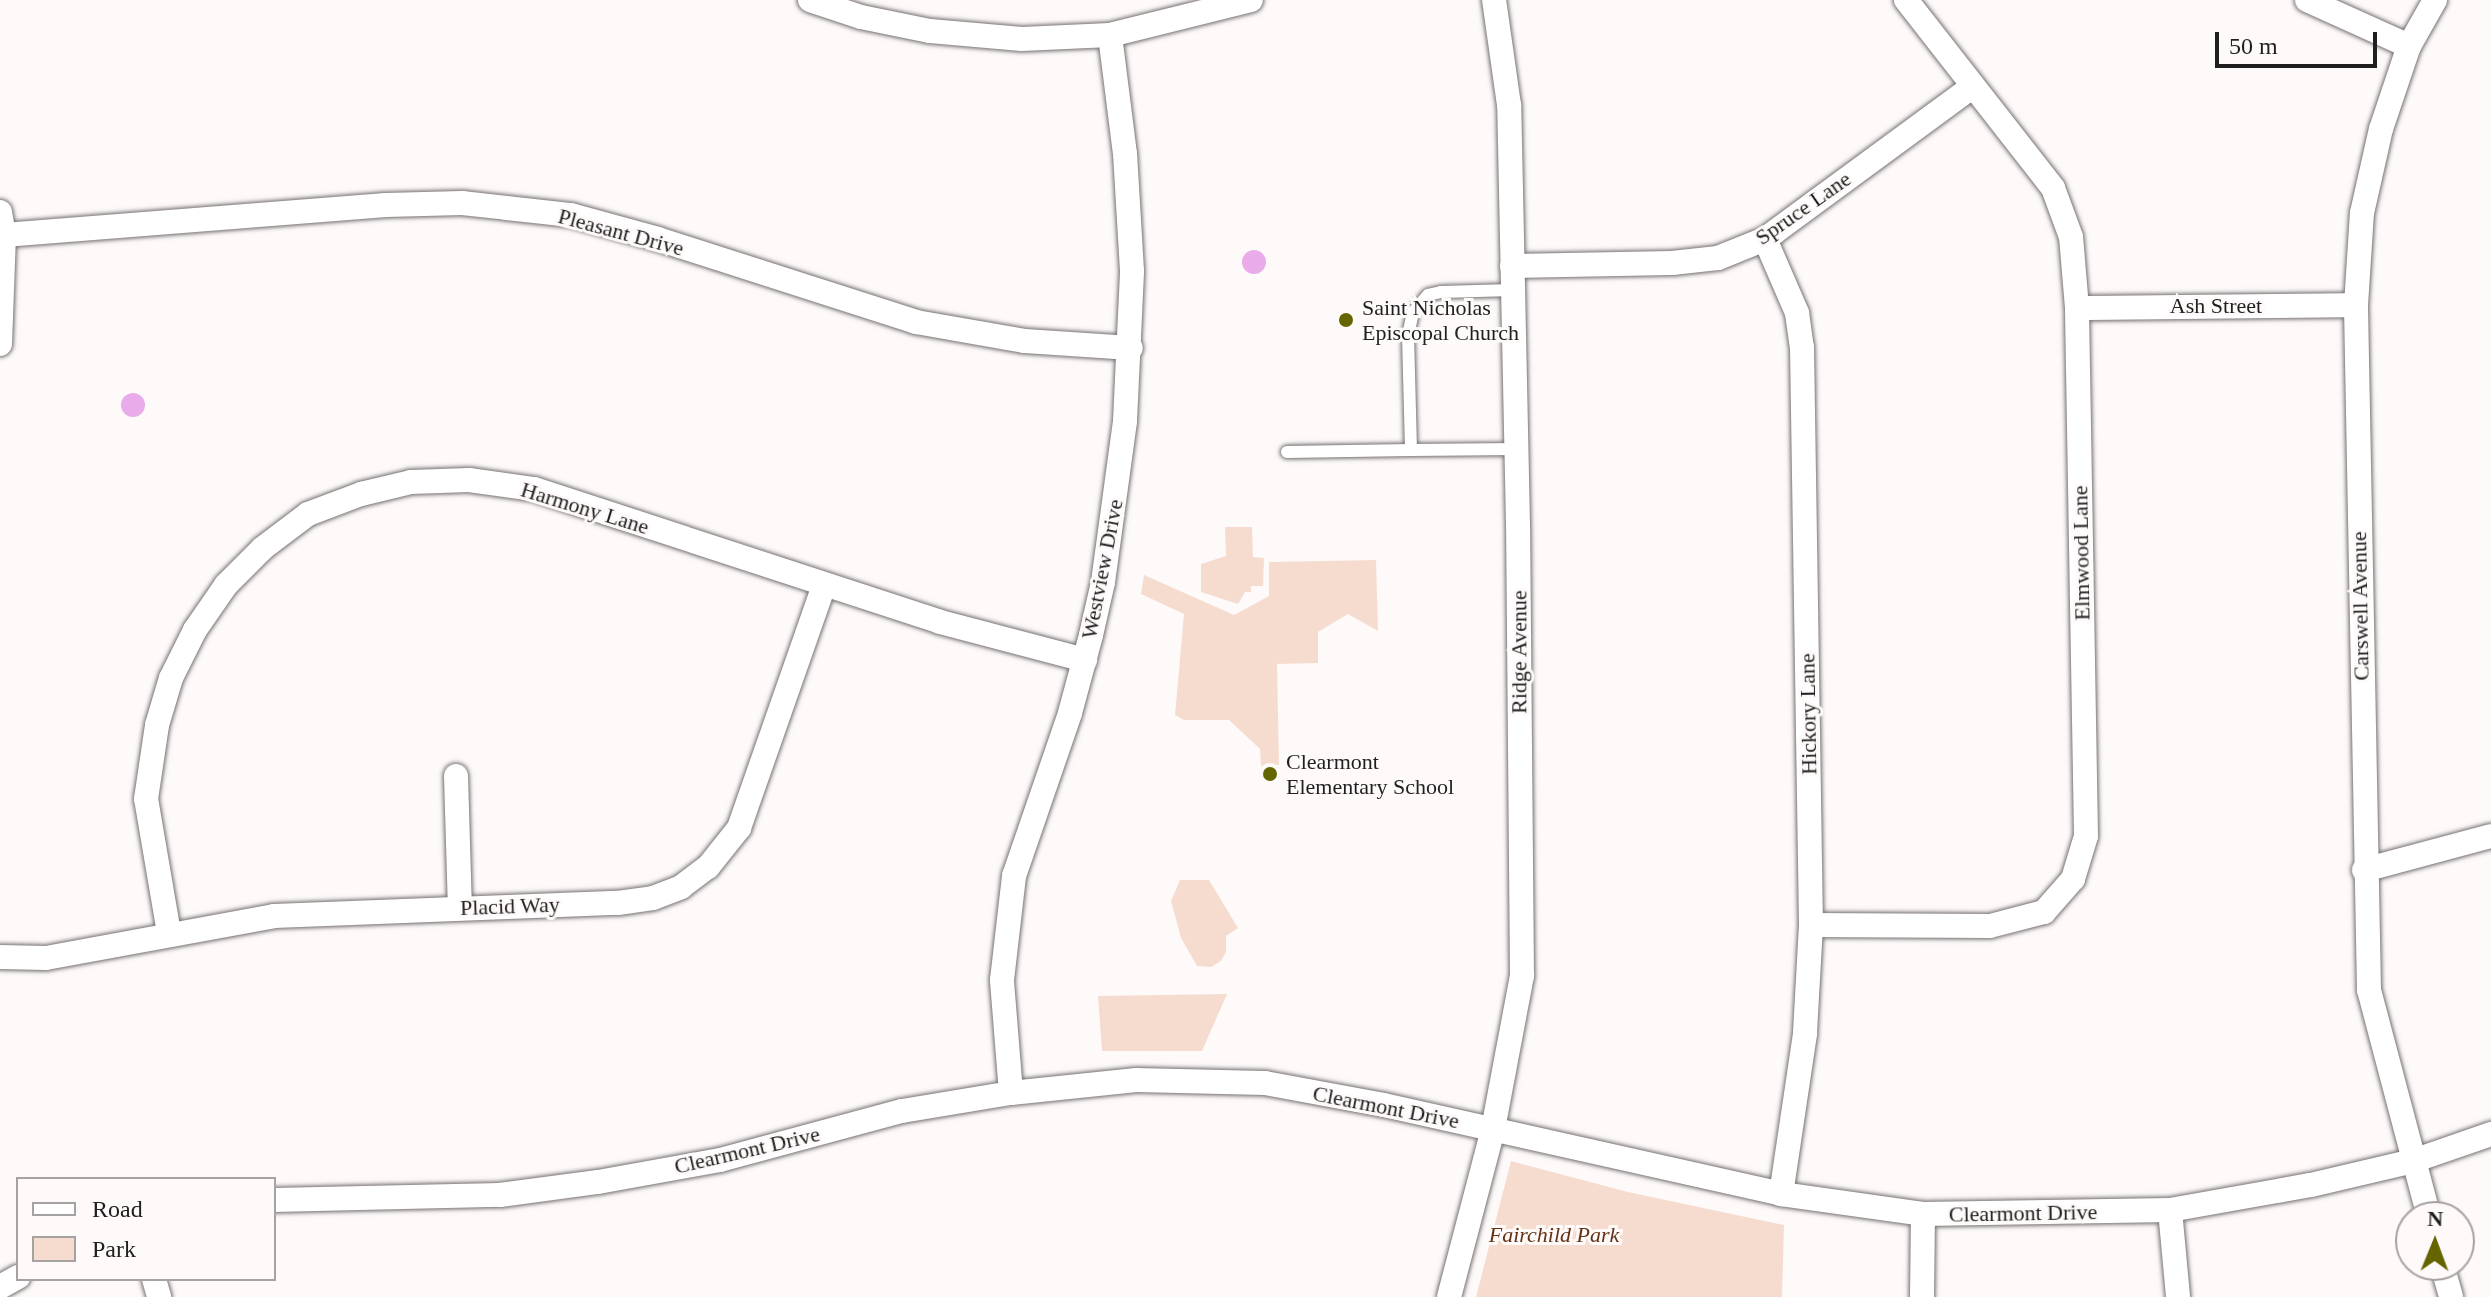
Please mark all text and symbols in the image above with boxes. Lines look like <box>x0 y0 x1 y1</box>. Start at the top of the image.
scale bar <box>2219 16 2381 66</box>
text: 50 m <box>2229 33 2278 59</box>
street label: Spruce Lane <box>1750 165 1856 251</box>
street label: Pleasant Drive <box>555 203 687 261</box>
street label: Ash Street <box>2170 293 2262 319</box>
place label: Saint Nicholas Episcopal Church <box>1362 294 1519 346</box>
marker: Saint Nicholas Episcopal Church <box>1337 311 1355 329</box>
street label: Harmony Lane <box>518 476 652 540</box>
street label: Elmwood Lane <box>2067 485 2095 621</box>
street label: Westview Drive <box>1076 497 1128 641</box>
street label: Carswell Avenue <box>2345 531 2375 681</box>
street label: Ridge Avenue <box>1506 590 1532 714</box>
street label: Hickory Lane <box>1794 653 1822 775</box>
place label: Clearmont Elementary School <box>1286 748 1454 800</box>
marker: Clearmont Elementary School <box>1261 765 1279 783</box>
street label: Placid Way <box>459 891 561 921</box>
street label: Clearmont Drive <box>1311 1080 1461 1134</box>
street label: Clearmont Drive <box>672 1120 822 1180</box>
legend <box>16 1177 276 1281</box>
text: Road <box>92 1196 143 1222</box>
street label: Clearmont Drive <box>1949 1199 2097 1227</box>
north arrow <box>2395 1201 2475 1281</box>
text: N <box>2427 1206 2444 1231</box>
park label: Fairchild Park <box>1489 1222 1619 1248</box>
text: Park <box>92 1236 136 1262</box>

